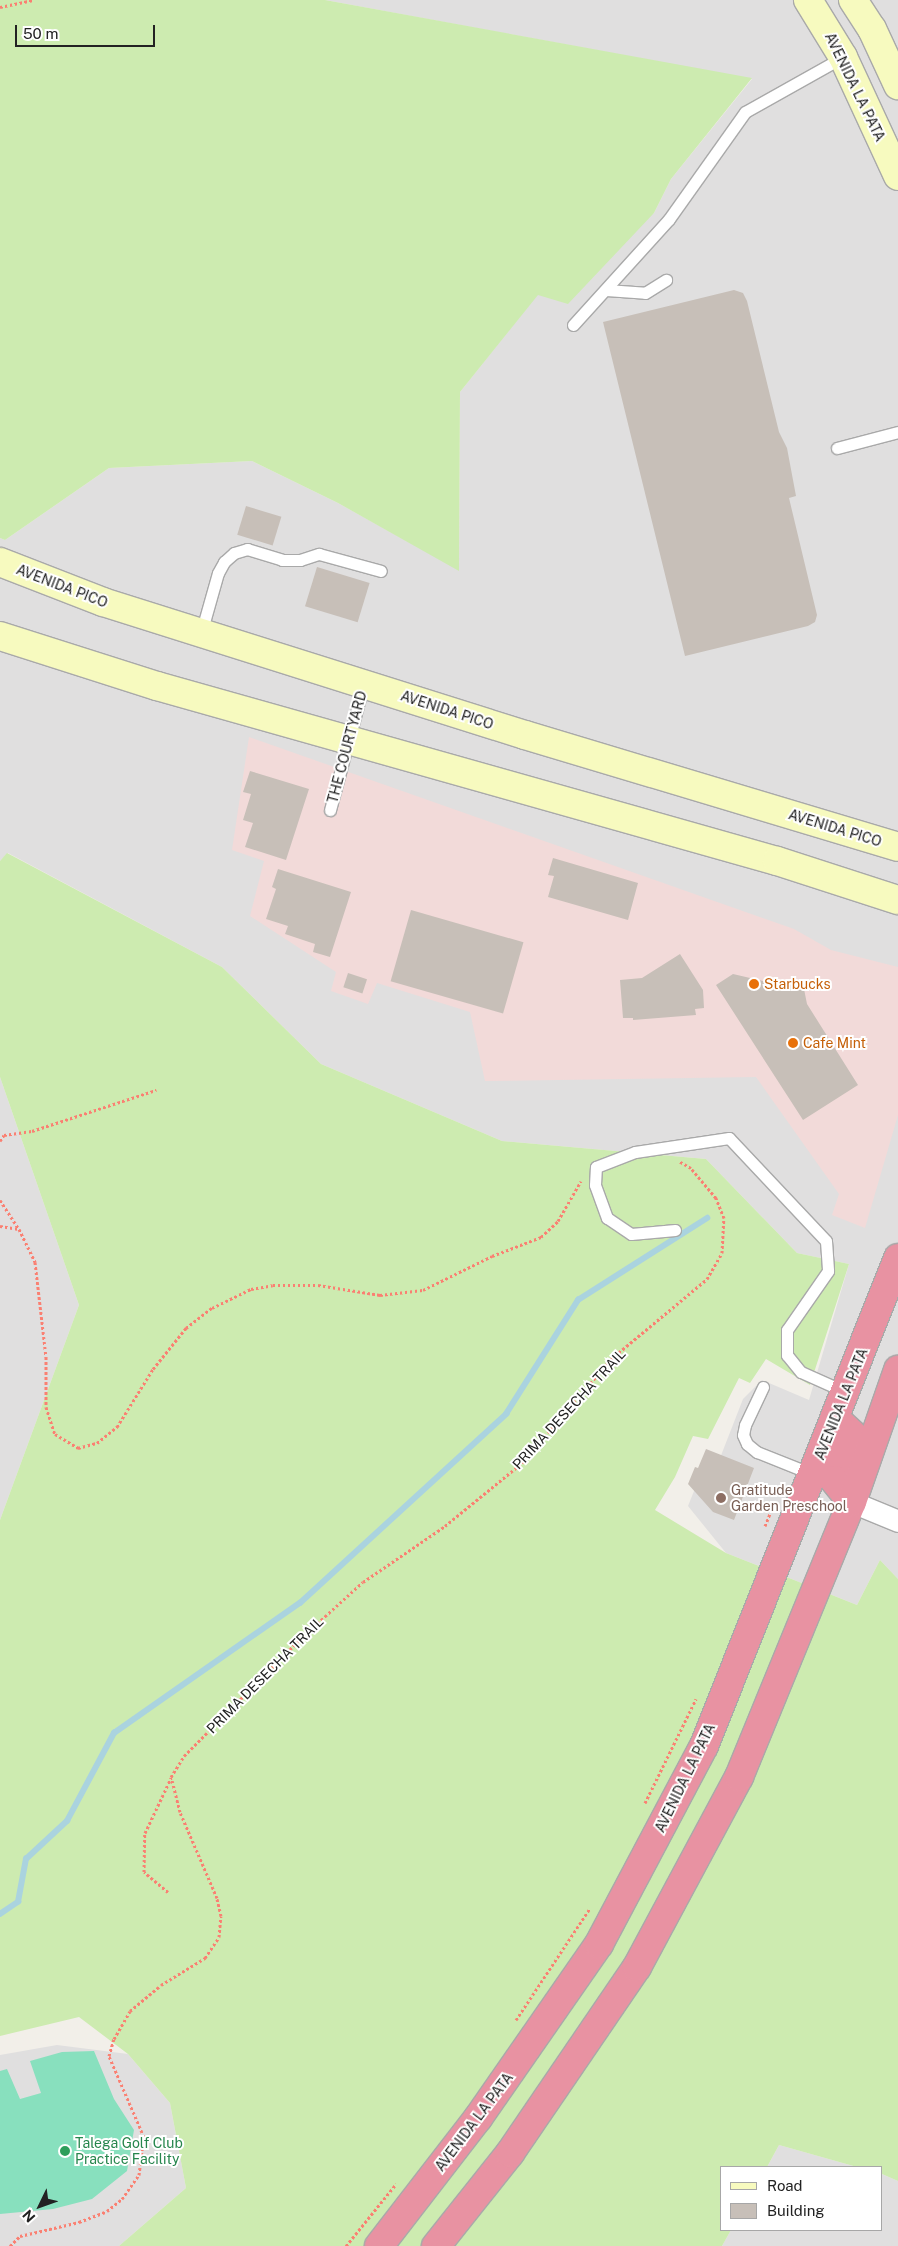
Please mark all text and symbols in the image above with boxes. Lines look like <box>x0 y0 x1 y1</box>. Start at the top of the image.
scale bar <box>18 15 158 47</box>
text: 50 m <box>23 25 58 42</box>
street label: AVENIDA LA PATA <box>821 30 889 144</box>
street label: AVENIDA PICO <box>14 561 110 611</box>
street label: AVENIDA PICO <box>399 687 495 733</box>
street label: THE COURTYARD <box>324 689 370 805</box>
street label: AVENIDA PICO <box>786 806 884 850</box>
place label: Starbucks <box>764 976 830 992</box>
marker: Starbucks <box>748 978 760 990</box>
place label: Cafe Mint <box>803 1035 866 1051</box>
marker: Cafe Mint <box>787 1037 799 1049</box>
street label: PRIMA DESECHA TRAIL <box>509 1345 629 1473</box>
street label: AVENIDA LA PATA <box>811 1346 871 1462</box>
place label: Gratitude Garden Preschool <box>731 1482 847 1514</box>
marker: Gratitude Garden Preschool <box>715 1492 727 1504</box>
street label: PRIMA DESECHA TRAIL <box>203 1613 327 1737</box>
street label: AVENIDA LA PATA <box>651 1721 719 1835</box>
street label: AVENIDA LA PATA <box>431 2069 517 2175</box>
place label: Talega Golf Club Practice Facility <box>75 2135 183 2168</box>
marker: Talega Golf Club Practice Facility <box>59 2145 71 2157</box>
legend <box>720 2166 883 2231</box>
text: Road <box>767 2177 803 2194</box>
north arrow <box>15 2181 65 2231</box>
text: Building <box>767 2202 825 2219</box>
text: N <box>19 2207 38 2225</box>

